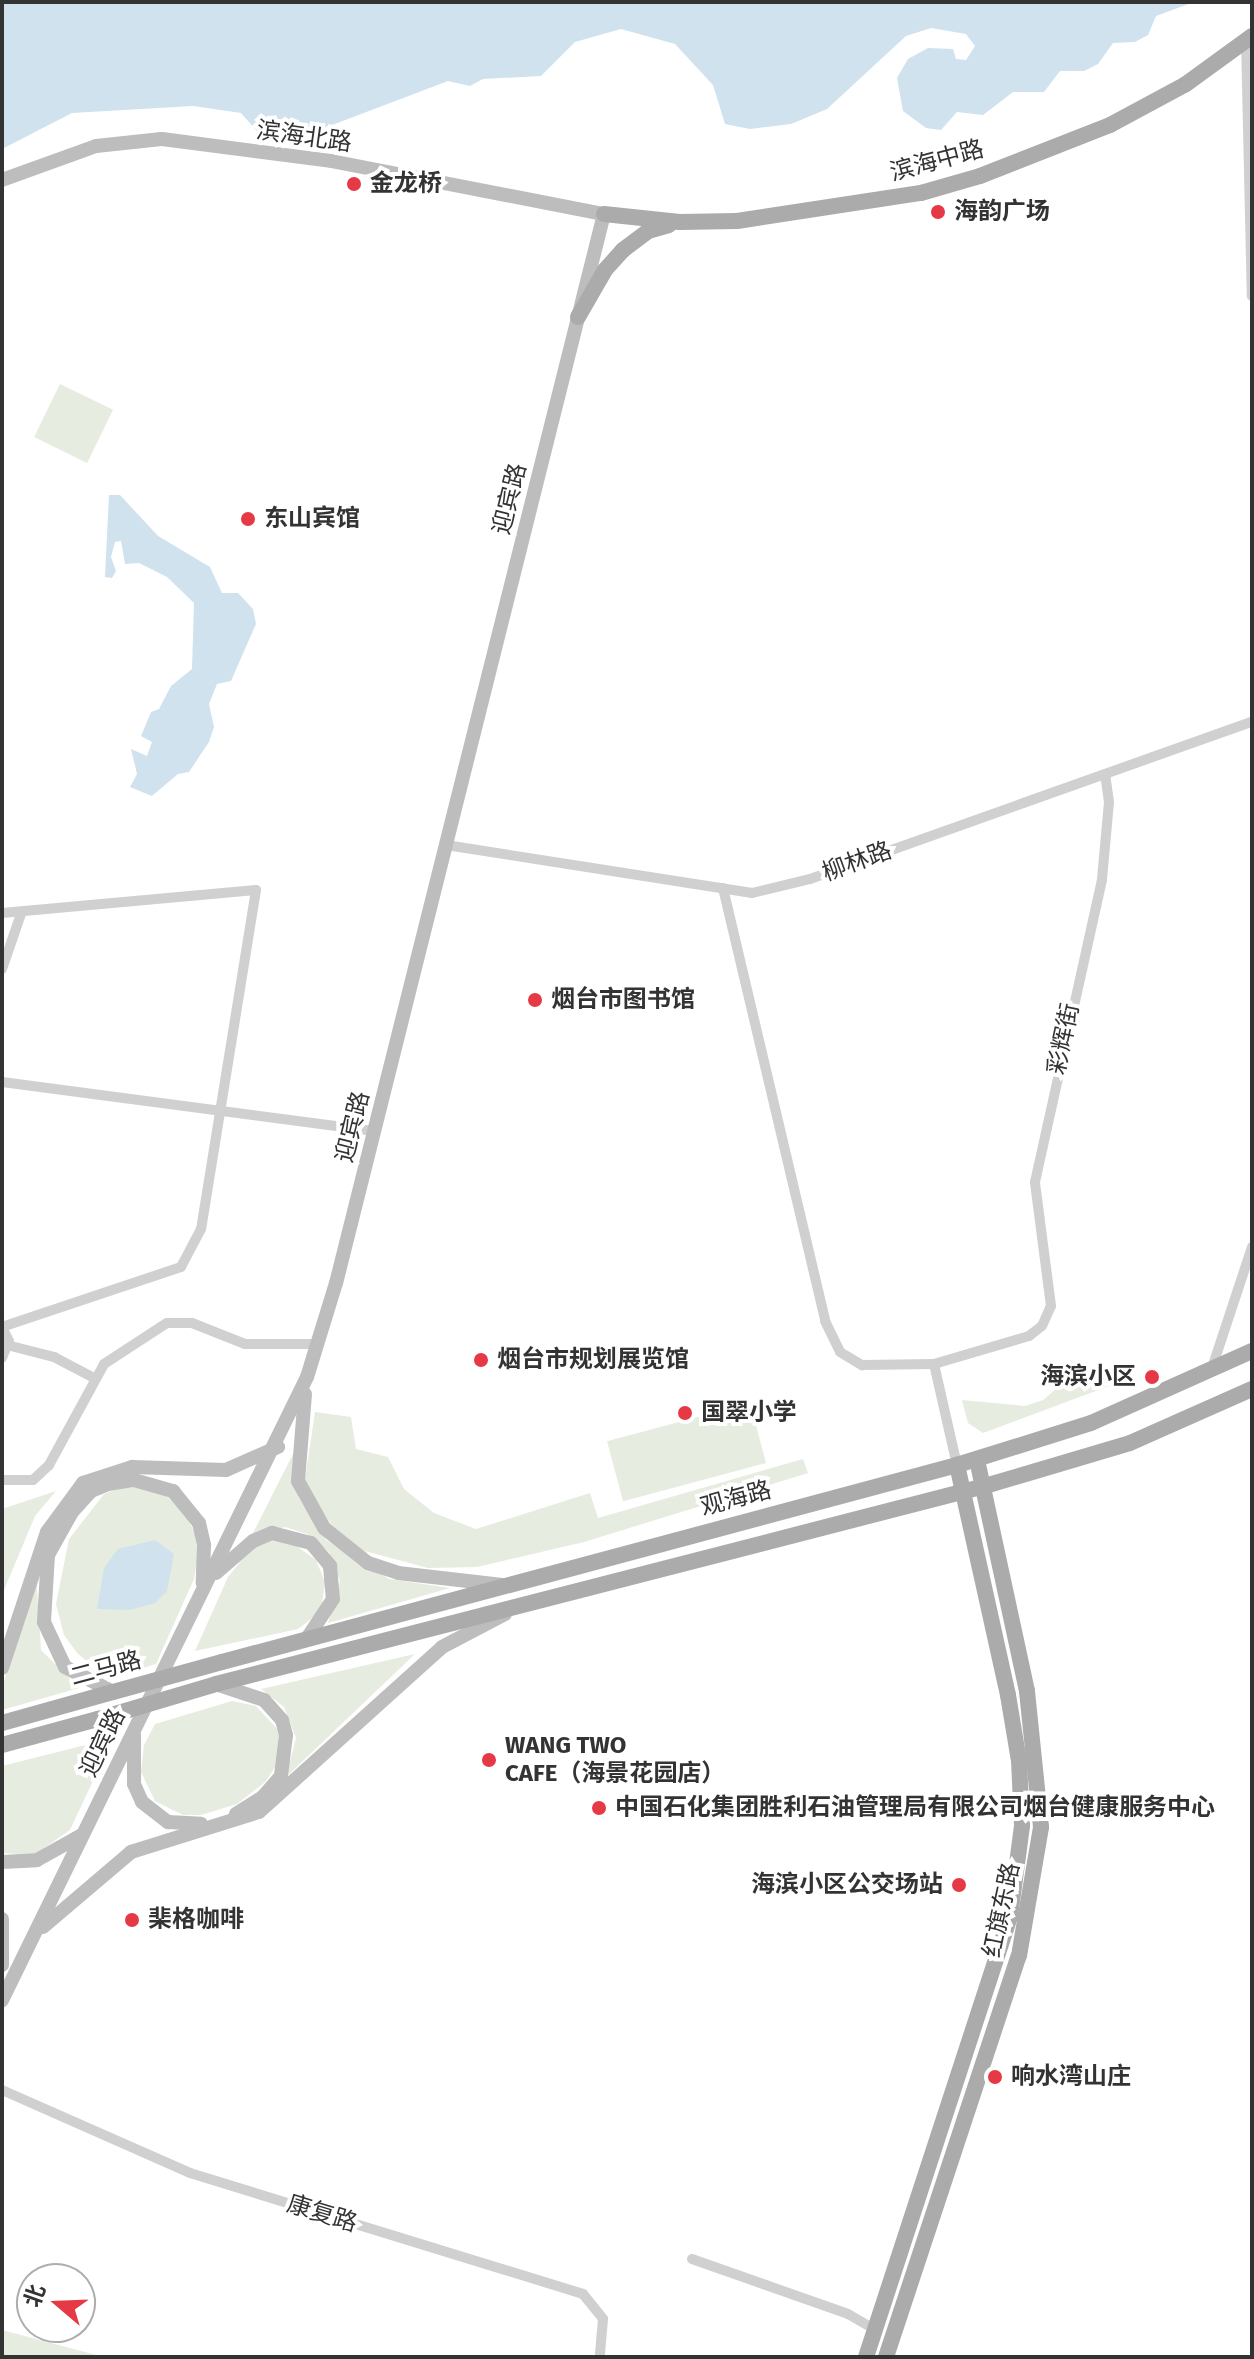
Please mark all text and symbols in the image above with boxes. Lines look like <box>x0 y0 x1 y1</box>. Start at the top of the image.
street label: 滨海北路 <box>254 116 354 158</box>
street label: 滨海中路 <box>887 135 987 187</box>
place label: 金龙桥 <box>370 170 442 198</box>
marker: 金龙桥 <box>345 175 363 193</box>
place label: 海韵广场 <box>954 198 1050 226</box>
marker: 海韵广场 <box>929 203 947 221</box>
street label: 迎宾路 <box>487 461 533 537</box>
place label: 东山宾馆 <box>264 505 360 533</box>
marker: 东山宾馆 <box>239 510 257 528</box>
street label: 柳林路 <box>818 836 896 888</box>
place label: 烟台市图书馆 <box>551 986 695 1014</box>
marker: 烟台市图书馆 <box>526 991 544 1009</box>
street label: 彩辉街 <box>1042 1001 1086 1077</box>
street label: 迎宾路 <box>330 1089 376 1165</box>
place label: 烟台市规划展览馆 <box>497 1346 689 1374</box>
marker: 烟台市规划展览馆 <box>472 1351 490 1369</box>
place label: 海滨小区 <box>1040 1363 1136 1391</box>
marker: 海滨小区 <box>1143 1368 1161 1386</box>
place label: 国翠小学 <box>701 1399 797 1427</box>
marker: 国翠小学 <box>676 1404 694 1422</box>
street label: 观海路 <box>697 1476 775 1522</box>
street label: 二马路 <box>67 1646 145 1692</box>
street label: 迎宾路 <box>74 1704 132 1782</box>
place label: WANG TWO CAFE（海景花园店） <box>505 1732 725 1788</box>
marker: WANG TWO CAFE（海景花园店） <box>480 1751 498 1769</box>
place label: 中国石化集团胜利石油管理局有限公司烟台健康服务中心 <box>615 1794 1215 1822</box>
marker: 中国石化集团胜利石油管理局有限公司烟台健康服务中心 <box>590 1799 608 1817</box>
street label: 红旗东路 <box>978 1860 1026 1960</box>
place label: 海滨小区公交场站 <box>751 1871 943 1899</box>
marker: 海滨小区公交场站 <box>950 1876 968 1894</box>
place label: 棐格咖啡 <box>148 1906 244 1934</box>
marker: 棐格咖啡 <box>123 1911 141 1929</box>
place label: 响水湾山庄 <box>1011 2063 1131 2091</box>
marker: 响水湾山庄 <box>986 2068 1004 2086</box>
street label: 康复路 <box>283 2190 361 2238</box>
north arrow <box>16 2263 96 2343</box>
text: 北 <box>18 2281 51 2310</box>

